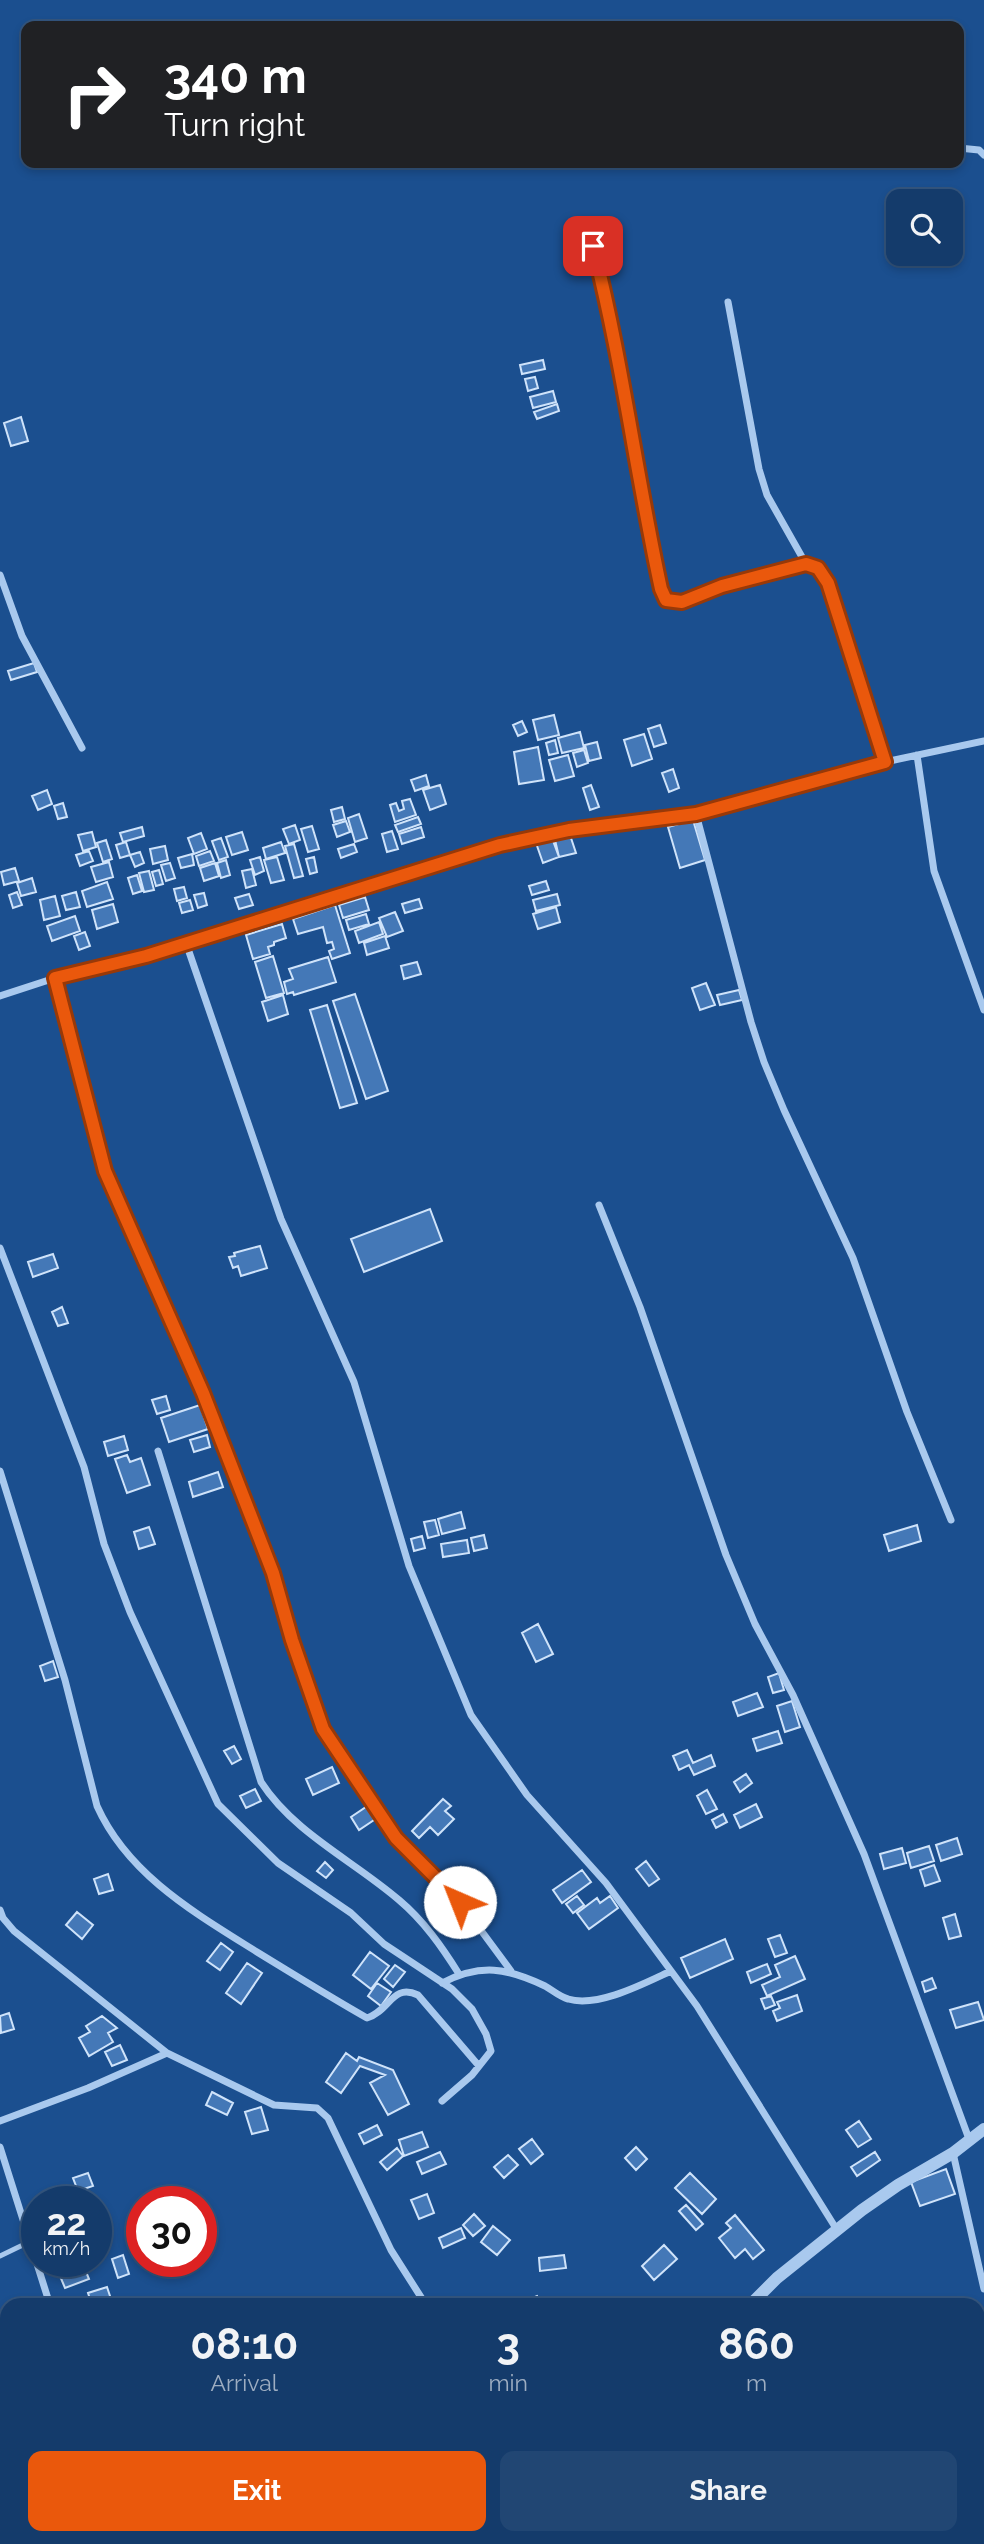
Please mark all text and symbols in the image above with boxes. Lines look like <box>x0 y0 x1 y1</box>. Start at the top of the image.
text: 340 m <box>164 47 307 104</box>
icon: right <box>49 49 140 140</box>
text: Turn right <box>164 106 305 143</box>
map controls <box>886 189 963 266</box>
button: search <box>886 189 963 266</box>
pin <box>563 216 623 276</box>
icon: arrive <box>574 227 612 265</box>
position arrow <box>423 1865 497 1939</box>
speed limit sign: 30 <box>126 2186 217 2277</box>
text: 22 <box>47 2202 86 2243</box>
text: km/h <box>43 2238 90 2259</box>
text: 08:10 <box>190 2320 298 2369</box>
text: 3 <box>496 2320 520 2369</box>
text: 860 <box>718 2320 795 2369</box>
text: Arrival <box>210 2369 278 2396</box>
text: min <box>488 2369 528 2396</box>
text: m <box>746 2369 767 2396</box>
button: Exit <box>28 2451 486 2531</box>
button: Share <box>500 2451 957 2531</box>

